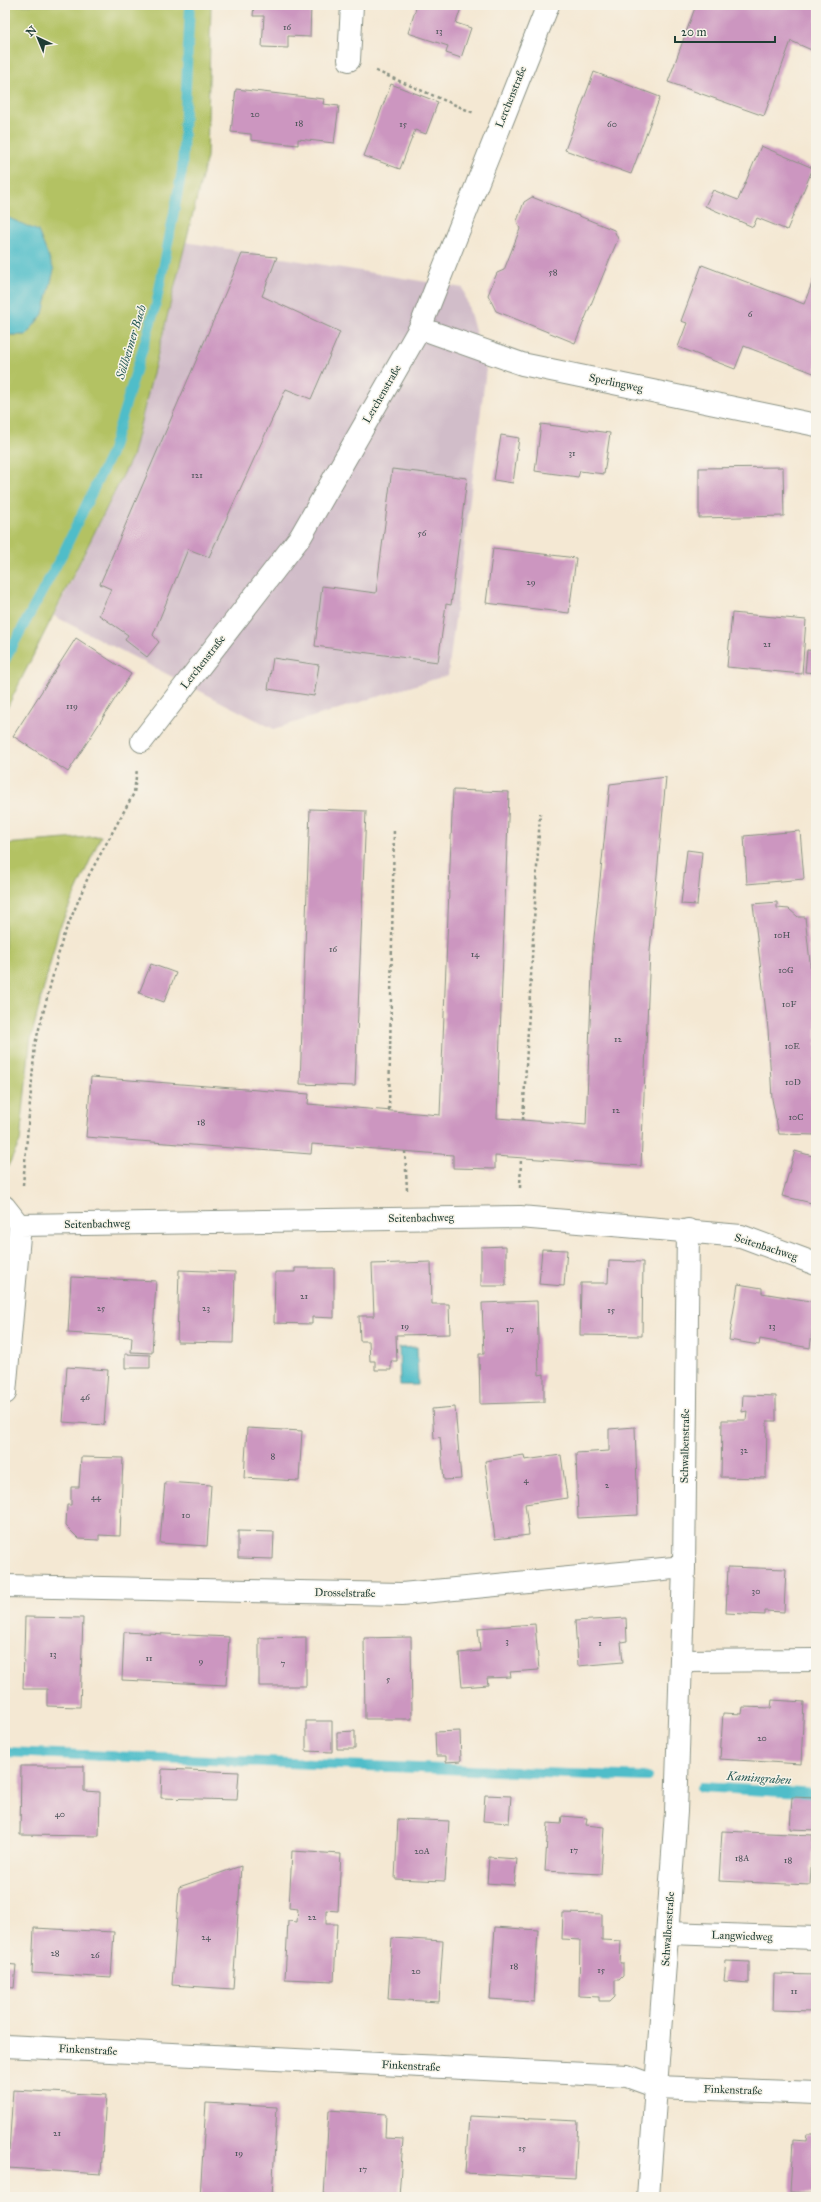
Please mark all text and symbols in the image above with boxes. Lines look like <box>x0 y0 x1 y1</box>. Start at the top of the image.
north arrow <box>18 18 58 58</box>
scale bar <box>675 18 775 44</box>
house number: 16 <box>283 21 291 32</box>
text: N <box>24 23 40 39</box>
house number: 13 <box>435 25 443 36</box>
text: 20 m <box>681 25 707 39</box>
street label: Lerchenstraße <box>493 64 529 130</box>
house number: 20 <box>250 108 260 119</box>
house number: 18 <box>295 117 303 128</box>
house number: 15 <box>399 118 408 129</box>
house number: 60 <box>607 118 617 129</box>
house number: 58 <box>549 266 558 277</box>
water label: Söllheimer Bach <box>113 303 149 382</box>
house number: 6 <box>748 308 753 319</box>
street label: Lerchenstraße <box>360 362 404 425</box>
street label: Sperlingweg <box>588 371 645 395</box>
house number: 31 <box>568 447 576 458</box>
house number: 121 <box>191 469 203 480</box>
house number: 56 <box>418 527 427 538</box>
house number: 29 <box>526 576 536 587</box>
street label: Lerchenstraße <box>178 632 228 692</box>
house number: 21 <box>763 638 771 649</box>
house number: 119 <box>66 700 78 711</box>
house number: 10H <box>774 929 790 940</box>
house number: 16 <box>329 943 337 954</box>
house number: 14 <box>471 948 480 959</box>
house number: 10G <box>778 964 794 975</box>
house number: 10F <box>782 998 796 1009</box>
house number: 12 <box>614 1033 623 1044</box>
house number: 10E <box>784 1040 800 1051</box>
house number: 10D <box>785 1076 801 1087</box>
house number: 12 <box>612 1104 621 1115</box>
house number: 10C <box>789 1111 803 1122</box>
house number: 18 <box>197 1116 205 1127</box>
street label: Seitenbachweg <box>388 1211 455 1225</box>
street label: Seitenbachweg <box>64 1217 131 1231</box>
street label: Seitenbachweg <box>733 1231 800 1264</box>
house number: 21 <box>300 1290 308 1301</box>
house number: 25 <box>97 1302 106 1313</box>
house number: 23 <box>202 1302 210 1313</box>
house number: 15 <box>607 1304 616 1315</box>
house number: 19 <box>401 1320 409 1331</box>
house number: 13 <box>768 1320 776 1331</box>
house number: 17 <box>506 1323 514 1334</box>
house number: 46 <box>80 1391 90 1402</box>
street label: Schwalbenstraße <box>678 1408 692 1483</box>
house number: 32 <box>740 1444 749 1455</box>
house number: 8 <box>271 1450 276 1461</box>
house number: 4 <box>523 1474 529 1485</box>
house number: 2 <box>605 1479 610 1490</box>
house number: 44 <box>91 1491 102 1502</box>
house number: 10 <box>182 1509 190 1520</box>
house number: 30 <box>752 1585 760 1596</box>
street label: Drosselstraße <box>314 1586 376 1600</box>
house number: 3 <box>505 1635 509 1646</box>
house number: 1 <box>598 1637 602 1648</box>
house number: 13 <box>49 1648 57 1659</box>
house number: 11 <box>145 1652 153 1663</box>
house number: 9 <box>199 1655 204 1666</box>
house number: 7 <box>281 1657 286 1668</box>
house number: 5 <box>386 1673 391 1684</box>
house number: 20 <box>757 1732 767 1743</box>
water label: Kamingraben <box>725 1769 793 1787</box>
house number: 40 <box>55 1808 65 1819</box>
house number: 17 <box>570 1844 578 1855</box>
house number: 20A <box>414 1845 430 1856</box>
house number: 18A <box>735 1852 749 1863</box>
house number: 18 <box>784 1854 792 1865</box>
street label: Schwalbenstraße <box>659 1891 677 1967</box>
house number: 22 <box>308 1911 317 1922</box>
street label: Langwiedweg <box>711 1928 774 1944</box>
house number: 24 <box>201 1931 212 1942</box>
house number: 28 <box>50 1947 60 1958</box>
house number: 26 <box>90 1949 100 1960</box>
house number: 18 <box>510 1960 518 1971</box>
house number: 15 <box>597 1964 606 1975</box>
house number: 20 <box>411 1965 421 1976</box>
house number: 11 <box>790 1985 798 1996</box>
street label: Finkenstraße <box>58 2042 118 2058</box>
street label: Finkenstraße <box>381 2058 441 2074</box>
street label: Finkenstraße <box>703 2082 763 2098</box>
house number: 21 <box>53 2127 61 2138</box>
house number: 15 <box>518 2142 527 2153</box>
house number: 19 <box>235 2147 243 2158</box>
house number: 17 <box>359 2163 367 2174</box>

